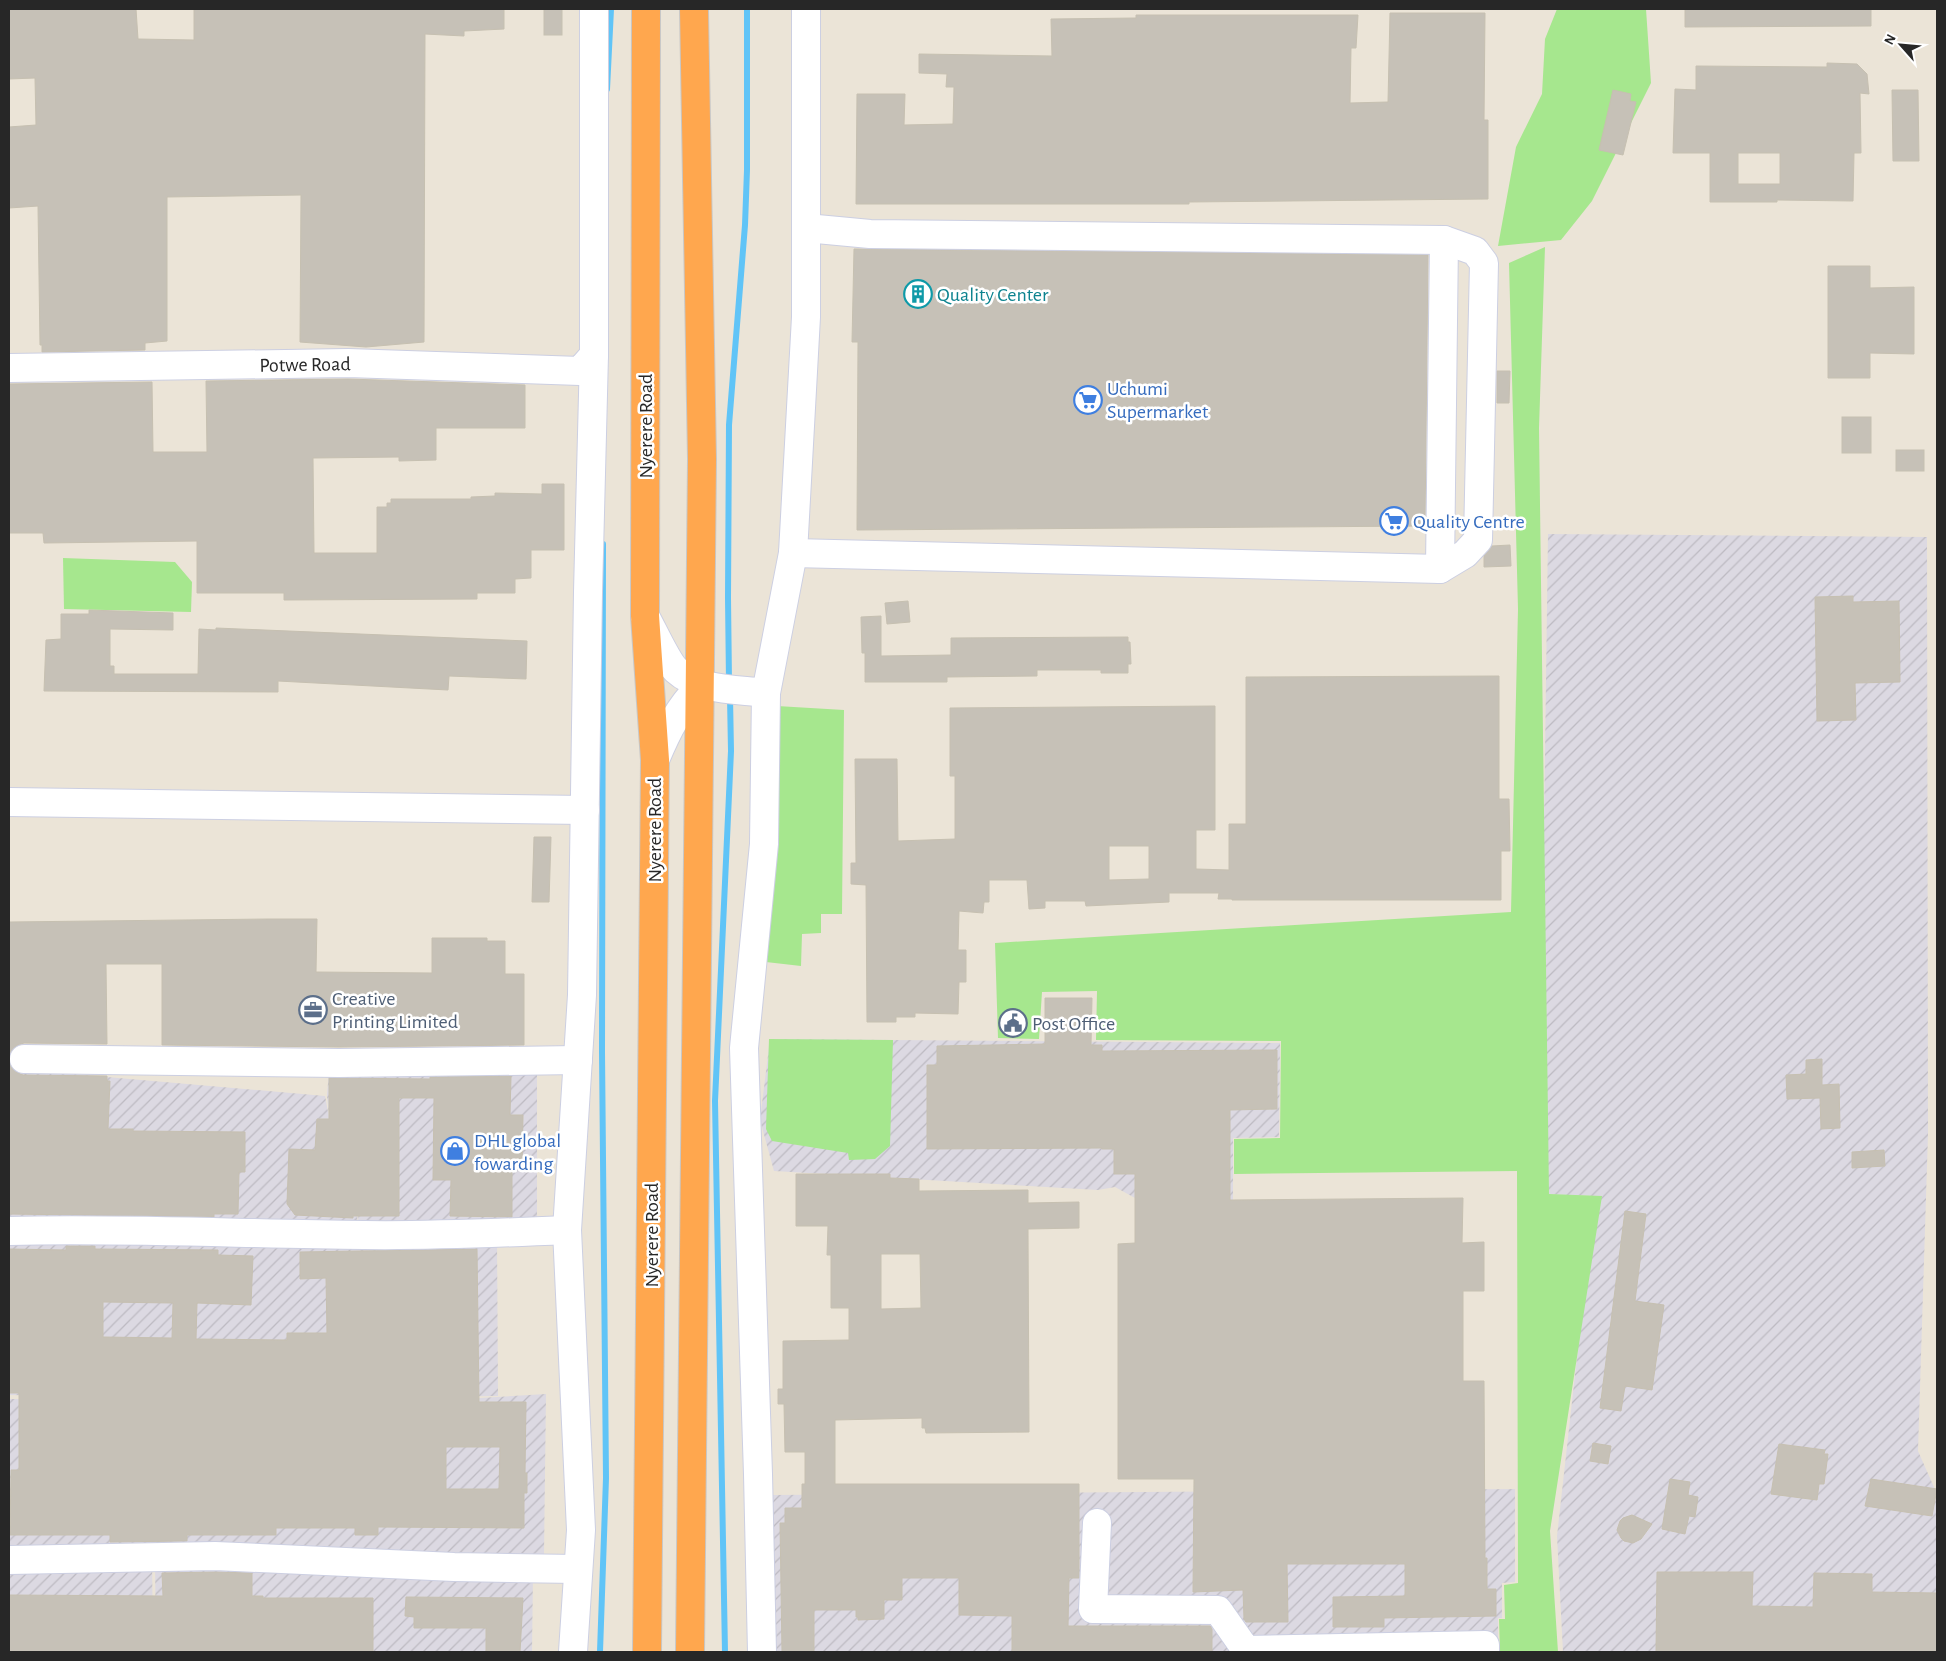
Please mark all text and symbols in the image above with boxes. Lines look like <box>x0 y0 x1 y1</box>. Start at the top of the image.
north arrow <box>1876 20 1926 70</box>
text: N <box>1882 32 1899 47</box>
building icon: Quality Center <box>903 279 933 309</box>
place label: Quality Center <box>937 285 1049 305</box>
street label: Potwe Road <box>259 354 351 376</box>
street label: Nyerere Road <box>636 374 656 478</box>
place label: Uchumi Supermarket <box>1107 379 1209 422</box>
supermarket icon: Uchumi Supermarket <box>1073 385 1103 415</box>
supermarket icon: Quality Centre <box>1379 506 1409 536</box>
place label: Quality Centre <box>1413 512 1525 532</box>
street label: Nyerere Road <box>645 778 665 882</box>
place label: Creative Printing Limited <box>332 989 458 1032</box>
office icon: Creative Printing Limited <box>298 995 328 1025</box>
public building icon: Post Office <box>998 1008 1028 1038</box>
place label: Post Office <box>1032 1014 1115 1034</box>
place label: DHL global fowarding <box>474 1131 561 1174</box>
shop icon: DHL global fowarding <box>440 1136 470 1166</box>
street label: Nyerere Road <box>642 1183 662 1287</box>

